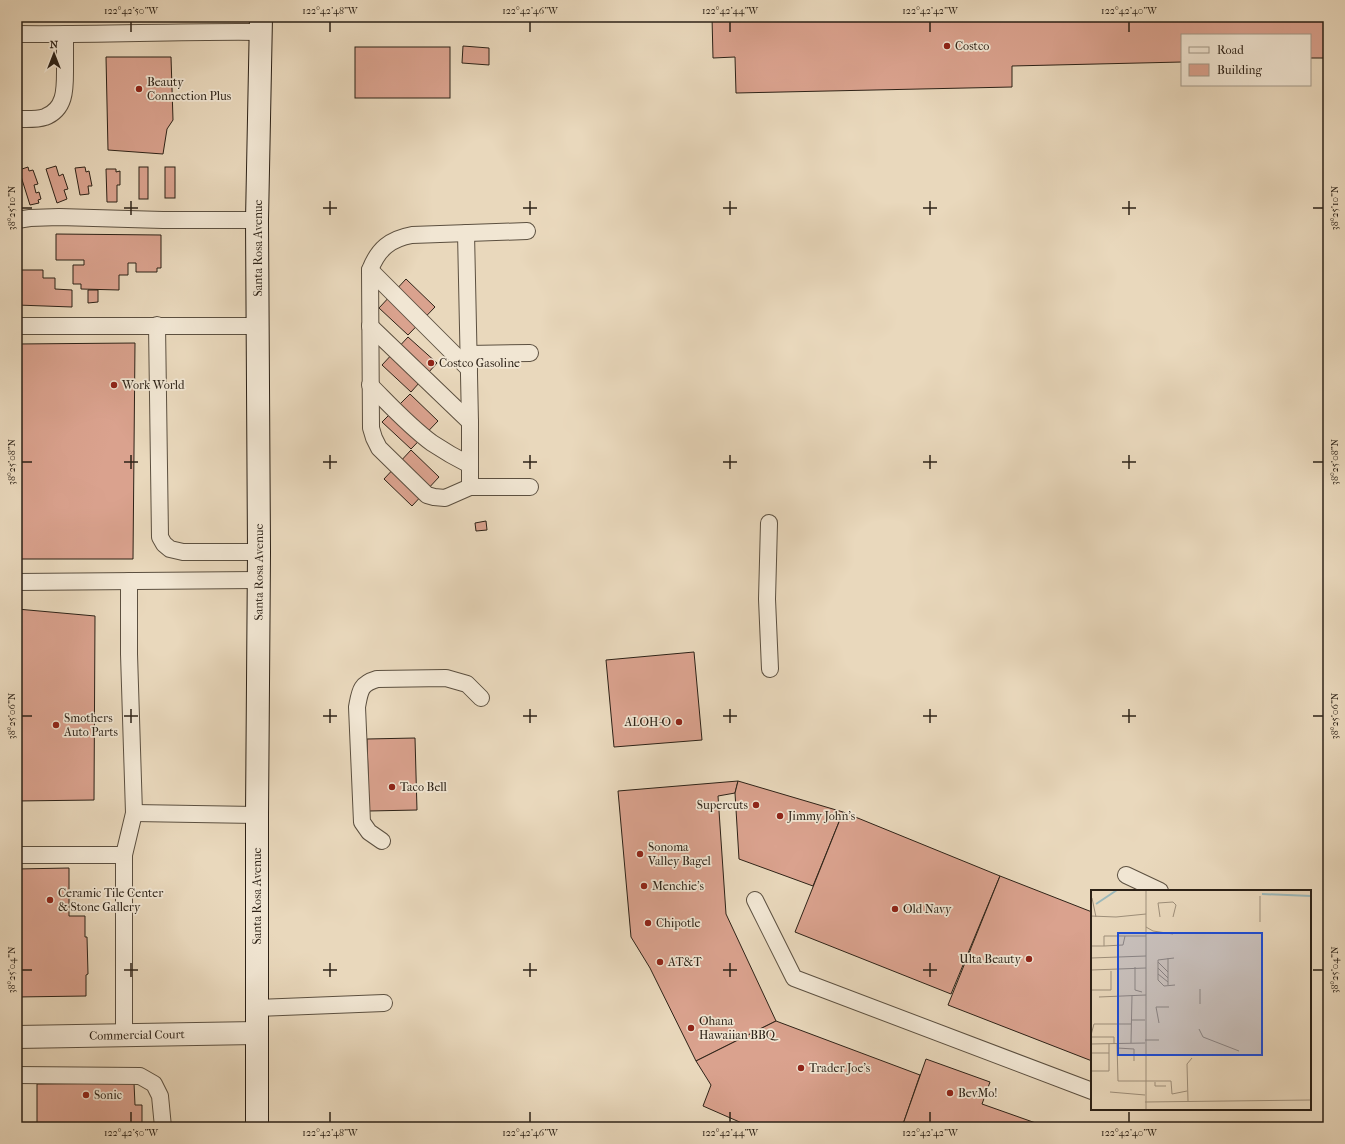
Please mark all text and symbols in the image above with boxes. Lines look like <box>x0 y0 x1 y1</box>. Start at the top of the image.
text: 122°42'50"W <box>104 5 159 17</box>
text: 122°42'48"W <box>302 5 359 17</box>
text: 122°42'46"W <box>502 5 559 17</box>
text: 122°42'44"W <box>702 5 759 17</box>
text: 122°42'42"W <box>902 5 959 17</box>
text: 122°42'40"W <box>1101 5 1158 17</box>
north arrow <box>34 34 74 74</box>
legend <box>1181 34 1311 86</box>
text: N <box>50 38 59 51</box>
place label: Costco <box>955 39 989 53</box>
marker: Costco <box>942 41 952 51</box>
text: Road <box>1217 43 1244 57</box>
text: Building <box>1217 63 1262 77</box>
place label: Beauty Connection Plus <box>147 75 232 103</box>
marker: Beauty Connection Plus <box>134 84 144 94</box>
text: 38°25'10"N <box>6 185 18 230</box>
text: 38°25'10"N <box>1329 185 1341 230</box>
street label: Santa Rosa Avenue <box>251 199 265 296</box>
place label: Costco Gasoline <box>439 356 520 370</box>
marker: Costco Gasoline <box>426 358 436 368</box>
place label: Work World <box>121 378 185 392</box>
marker: Work World <box>109 380 119 390</box>
text: 38°25'08"N <box>6 438 18 485</box>
text: 38°25'08"N <box>1329 438 1341 485</box>
street label: Santa Rosa Avenue <box>251 523 266 621</box>
text: 38°25'06"N <box>6 692 18 739</box>
text: 38°25'06"N <box>1329 692 1341 739</box>
place label: Smothers Auto Parts <box>63 711 118 739</box>
place label: ALOH-O <box>624 715 671 729</box>
marker: ALOH-O <box>674 717 684 727</box>
marker: Smothers Auto Parts <box>51 720 61 730</box>
place label: Taco Bell <box>400 780 448 794</box>
marker: Taco Bell <box>387 782 397 792</box>
place label: Supercuts <box>697 798 749 812</box>
marker: Supercuts <box>751 800 761 810</box>
place label: Jimmy John's <box>787 809 856 823</box>
marker: Jimmy John's <box>775 811 785 821</box>
place label: Sonoma Valley Bagel <box>647 840 712 868</box>
street label: Santa Rosa Avenue <box>250 847 264 944</box>
marker: Sonoma Valley Bagel <box>635 849 645 859</box>
place label: Menchie's <box>652 879 705 893</box>
marker: Menchie's <box>639 881 649 891</box>
place label: Ceramic Tile Center & Stone Gallery <box>58 886 164 914</box>
inset map <box>1091 890 1311 1110</box>
marker: Ceramic Tile Center & Stone Gallery <box>45 895 55 905</box>
place label: Old Navy <box>903 902 952 916</box>
marker: Old Navy <box>890 904 900 914</box>
place label: Chipotle <box>656 916 700 930</box>
marker: Chipotle <box>643 918 653 928</box>
text: 38°25'04"N <box>6 946 18 994</box>
text: 38°25'04"N <box>1329 946 1341 994</box>
place label: Ulta Beauty <box>959 952 1022 966</box>
marker: Ulta Beauty <box>1024 954 1034 964</box>
place label: AT&T <box>667 955 702 969</box>
marker: AT&T <box>655 957 665 967</box>
place label: Ohana Hawaiian BBQ <box>699 1014 779 1042</box>
marker: Ohana Hawaiian BBQ <box>686 1023 696 1033</box>
street label: Commercial Court <box>89 1027 186 1043</box>
place label: Trader Joe's <box>809 1061 871 1075</box>
marker: Trader Joe's <box>796 1063 806 1073</box>
place label: BevMo! <box>958 1086 998 1100</box>
place label: Sonic <box>94 1088 122 1102</box>
marker: BevMo! <box>945 1088 955 1098</box>
marker: Sonic <box>81 1090 91 1100</box>
text: 122°42'50"W <box>104 1127 159 1139</box>
text: 122°42'48"W <box>302 1127 359 1139</box>
text: 122°42'46"W <box>502 1127 559 1139</box>
text: 122°42'44"W <box>702 1127 759 1139</box>
text: 122°42'42"W <box>902 1127 959 1139</box>
text: 122°42'40"W <box>1101 1127 1158 1139</box>

